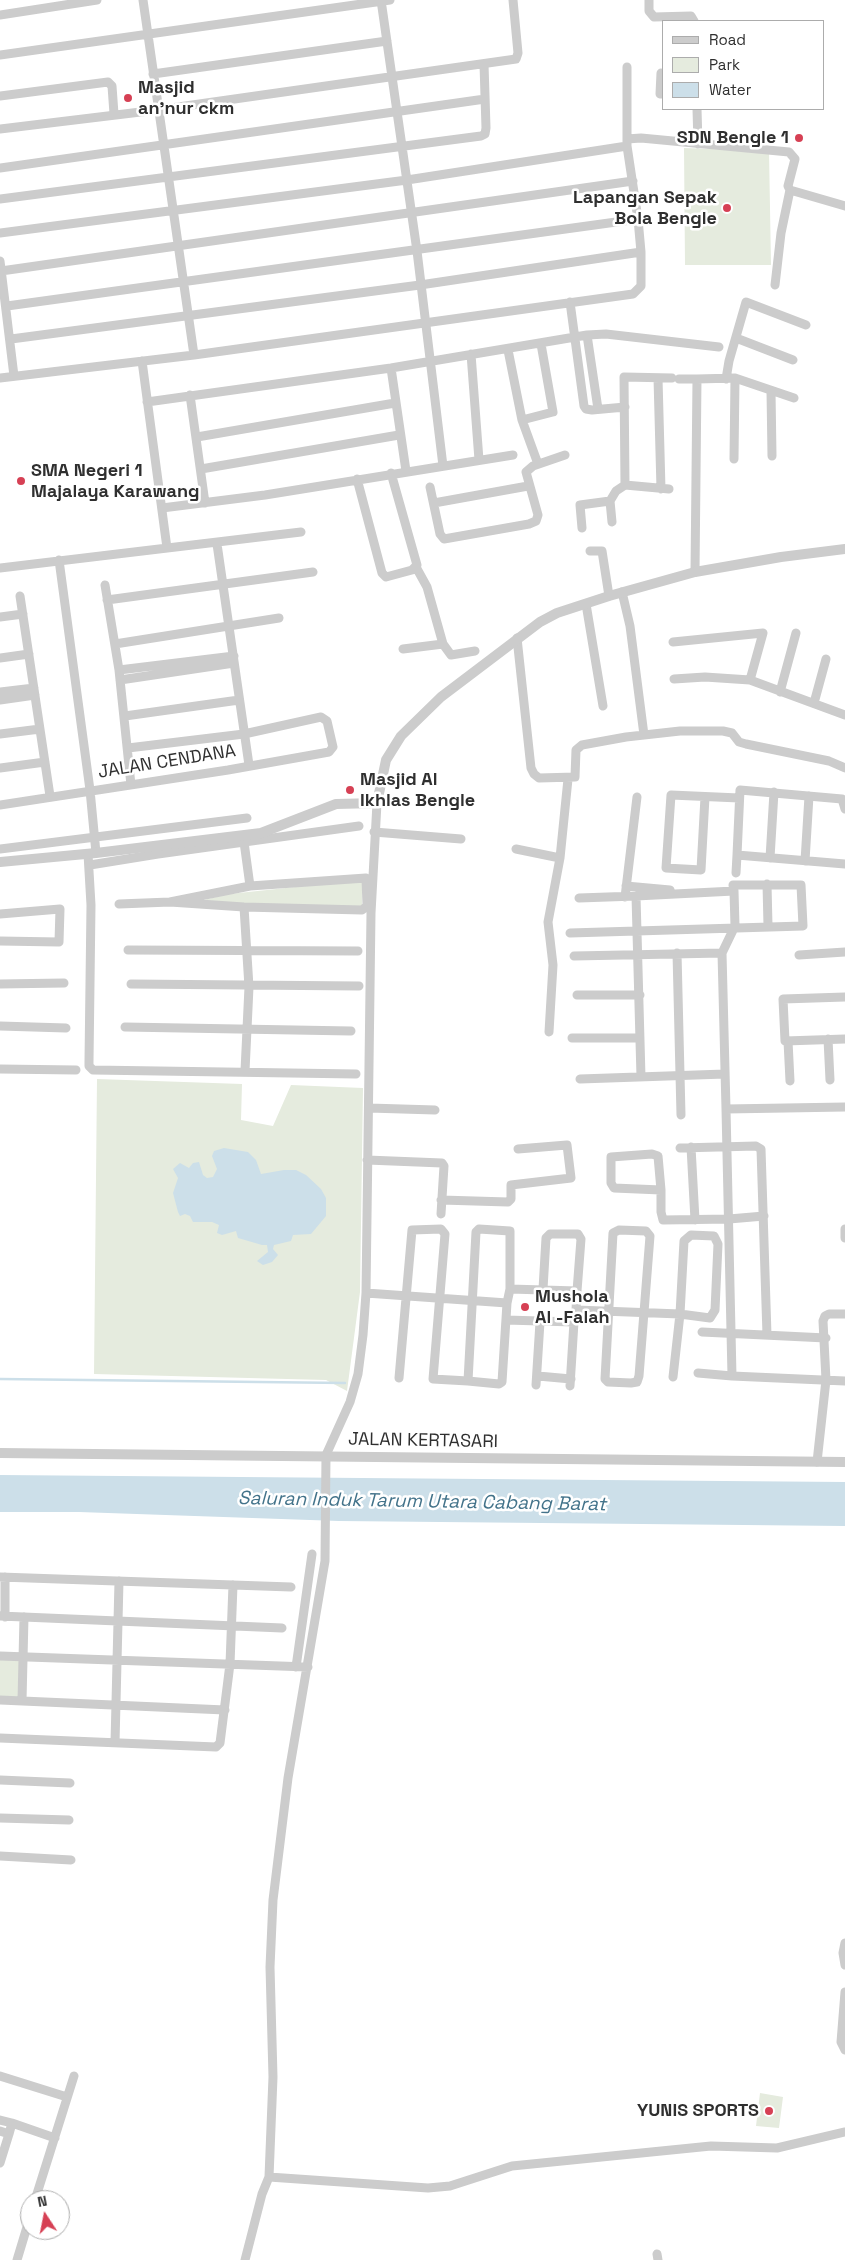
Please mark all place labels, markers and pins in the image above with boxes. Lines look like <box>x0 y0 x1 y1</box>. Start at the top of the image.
place label: Masjid an'nur ckm <box>138 77 234 120</box>
marker: Masjid an'nur ckm <box>122 92 134 104</box>
place label: SDN Bengle 1 <box>677 127 789 149</box>
marker: SDN Bengle 1 <box>793 132 805 144</box>
place label: Lapangan Sepak Bola Bengle <box>573 187 717 230</box>
marker: Lapangan Sepak Bola Bengle <box>721 202 733 214</box>
place label: SMA Negeri 1 Majalaya Karawang <box>31 460 200 502</box>
marker: SMA Negeri 1 Majalaya Karawang <box>15 475 27 487</box>
place label: Masjid Al Ikhlas Bengle <box>360 769 475 812</box>
marker: Masjid Al Ikhlas Bengle <box>344 784 356 796</box>
place label: Mushola Al -Falah <box>535 1286 610 1328</box>
marker: Mushola Al -Falah <box>519 1301 531 1313</box>
place label: YUNIS SPORTS <box>637 2100 759 2122</box>
marker: YUNIS SPORTS <box>763 2105 775 2117</box>

